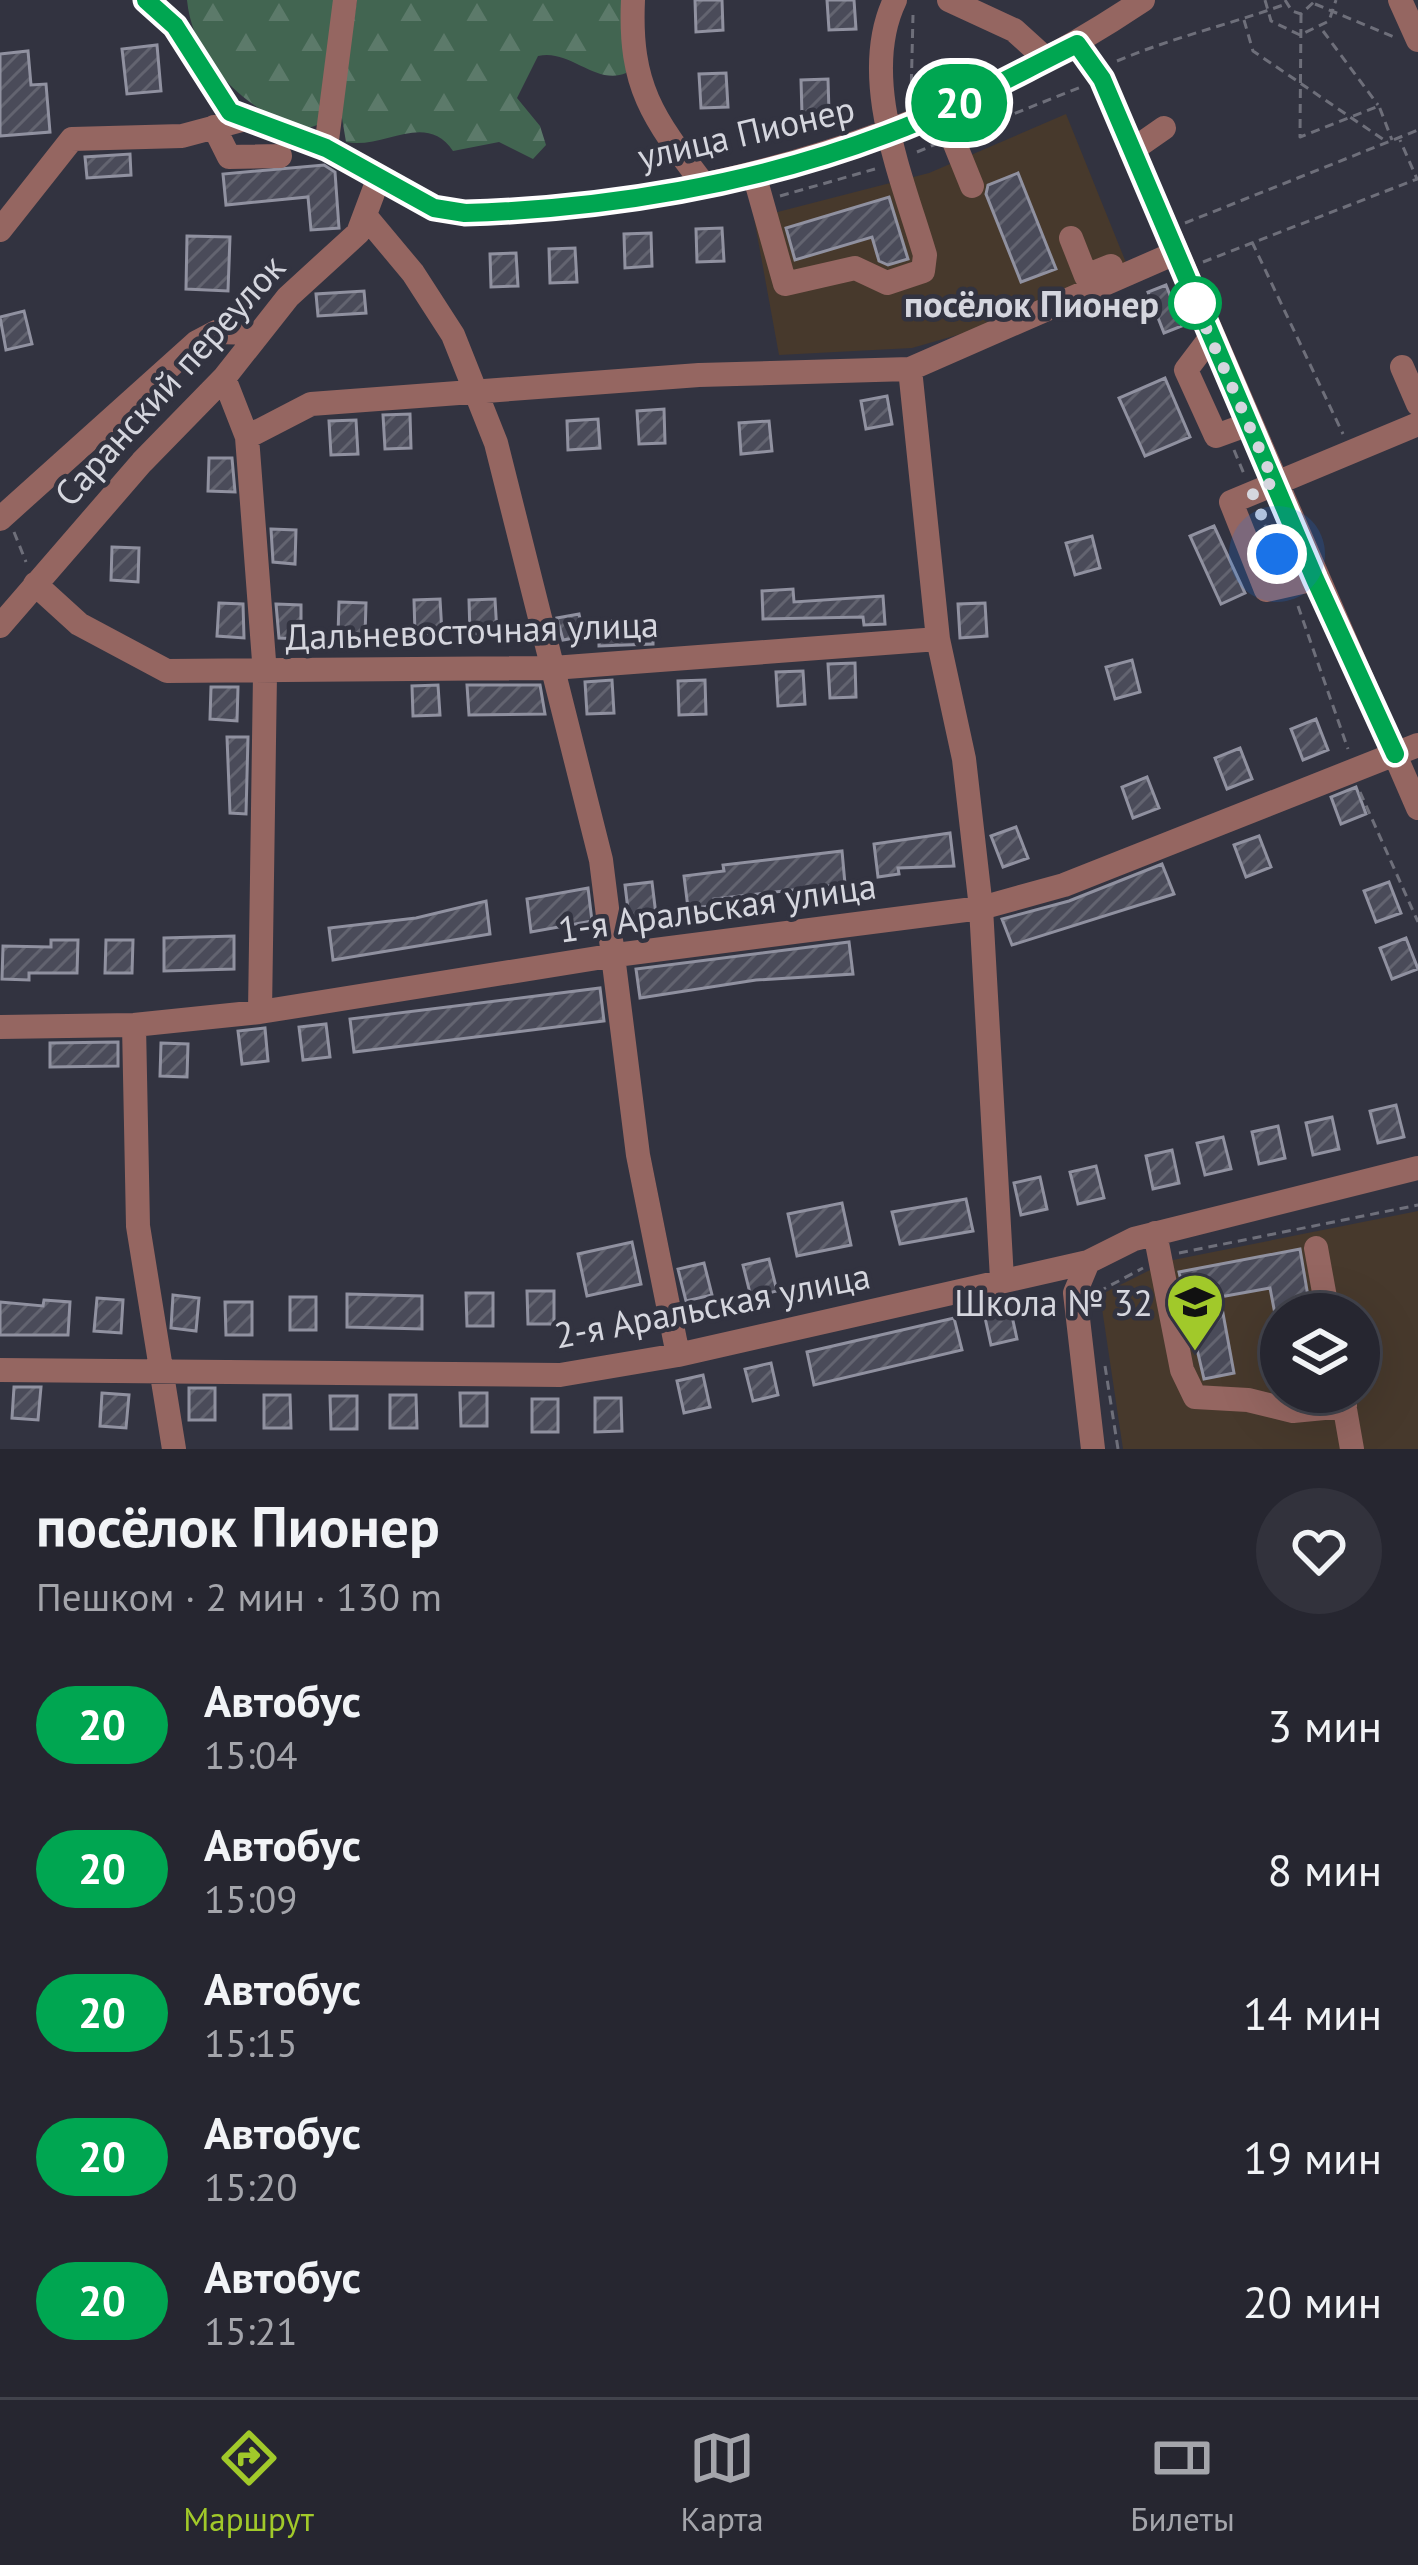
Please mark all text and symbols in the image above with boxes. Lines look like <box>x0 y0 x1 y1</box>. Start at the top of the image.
line badge: 20 <box>905 64 1013 142</box>
text: 20 <box>935 75 983 130</box>
street label: улица Пионер <box>633 84 859 180</box>
street label: Саранский переулок <box>43 244 295 516</box>
marker: посёлок Пионер <box>1170 278 1220 328</box>
place label: посёлок Пионер <box>904 280 1159 327</box>
your location <box>1247 524 1307 584</box>
street label: Дальневосточная улица <box>284 600 660 660</box>
street label: 1-я Аральская улица <box>555 861 879 953</box>
street label: 2-я Аральская улица <box>550 1251 874 1359</box>
school or university icon: Школа № 32 <box>1164 1271 1226 1353</box>
place label: Школа № 32 <box>954 1279 1153 1326</box>
map controls <box>1260 1293 1380 1413</box>
button: layers <box>1260 1293 1380 1413</box>
button: heart <box>1256 1488 1382 1614</box>
text: посёлок Пионер <box>36 1489 440 1563</box>
text: Пешком · 2 мин · 130 m <box>36 1571 442 1622</box>
text: Автобус <box>204 1671 361 1729</box>
text: 3 мин <box>1268 1696 1382 1754</box>
text: 20 <box>78 1697 126 1752</box>
text: 15:04 <box>204 1729 298 1780</box>
text: Автобус <box>204 1815 361 1873</box>
text: 8 мин <box>1268 1840 1382 1898</box>
text: 20 <box>78 1841 126 1896</box>
text: 15:09 <box>204 1873 298 1924</box>
text: Автобус <box>204 1959 361 2017</box>
text: 14 мин <box>1243 1984 1382 2042</box>
text: 20 <box>78 1985 126 2040</box>
text: 15:15 <box>204 2017 298 2068</box>
text: Автобус <box>204 2103 361 2161</box>
text: 19 мин <box>1243 2128 1382 2186</box>
text: 20 <box>78 2129 126 2184</box>
text: 15:20 <box>204 2161 298 2212</box>
text: Автобус <box>204 2247 361 2305</box>
text: 20 мин <box>1243 2272 1382 2330</box>
text: 20 <box>78 2273 126 2328</box>
text: 15:21 <box>204 2305 298 2356</box>
tab: Маршрут <box>183 2425 314 2540</box>
tab: Карта <box>680 2425 764 2540</box>
tab: Билеты <box>1130 2425 1235 2540</box>

